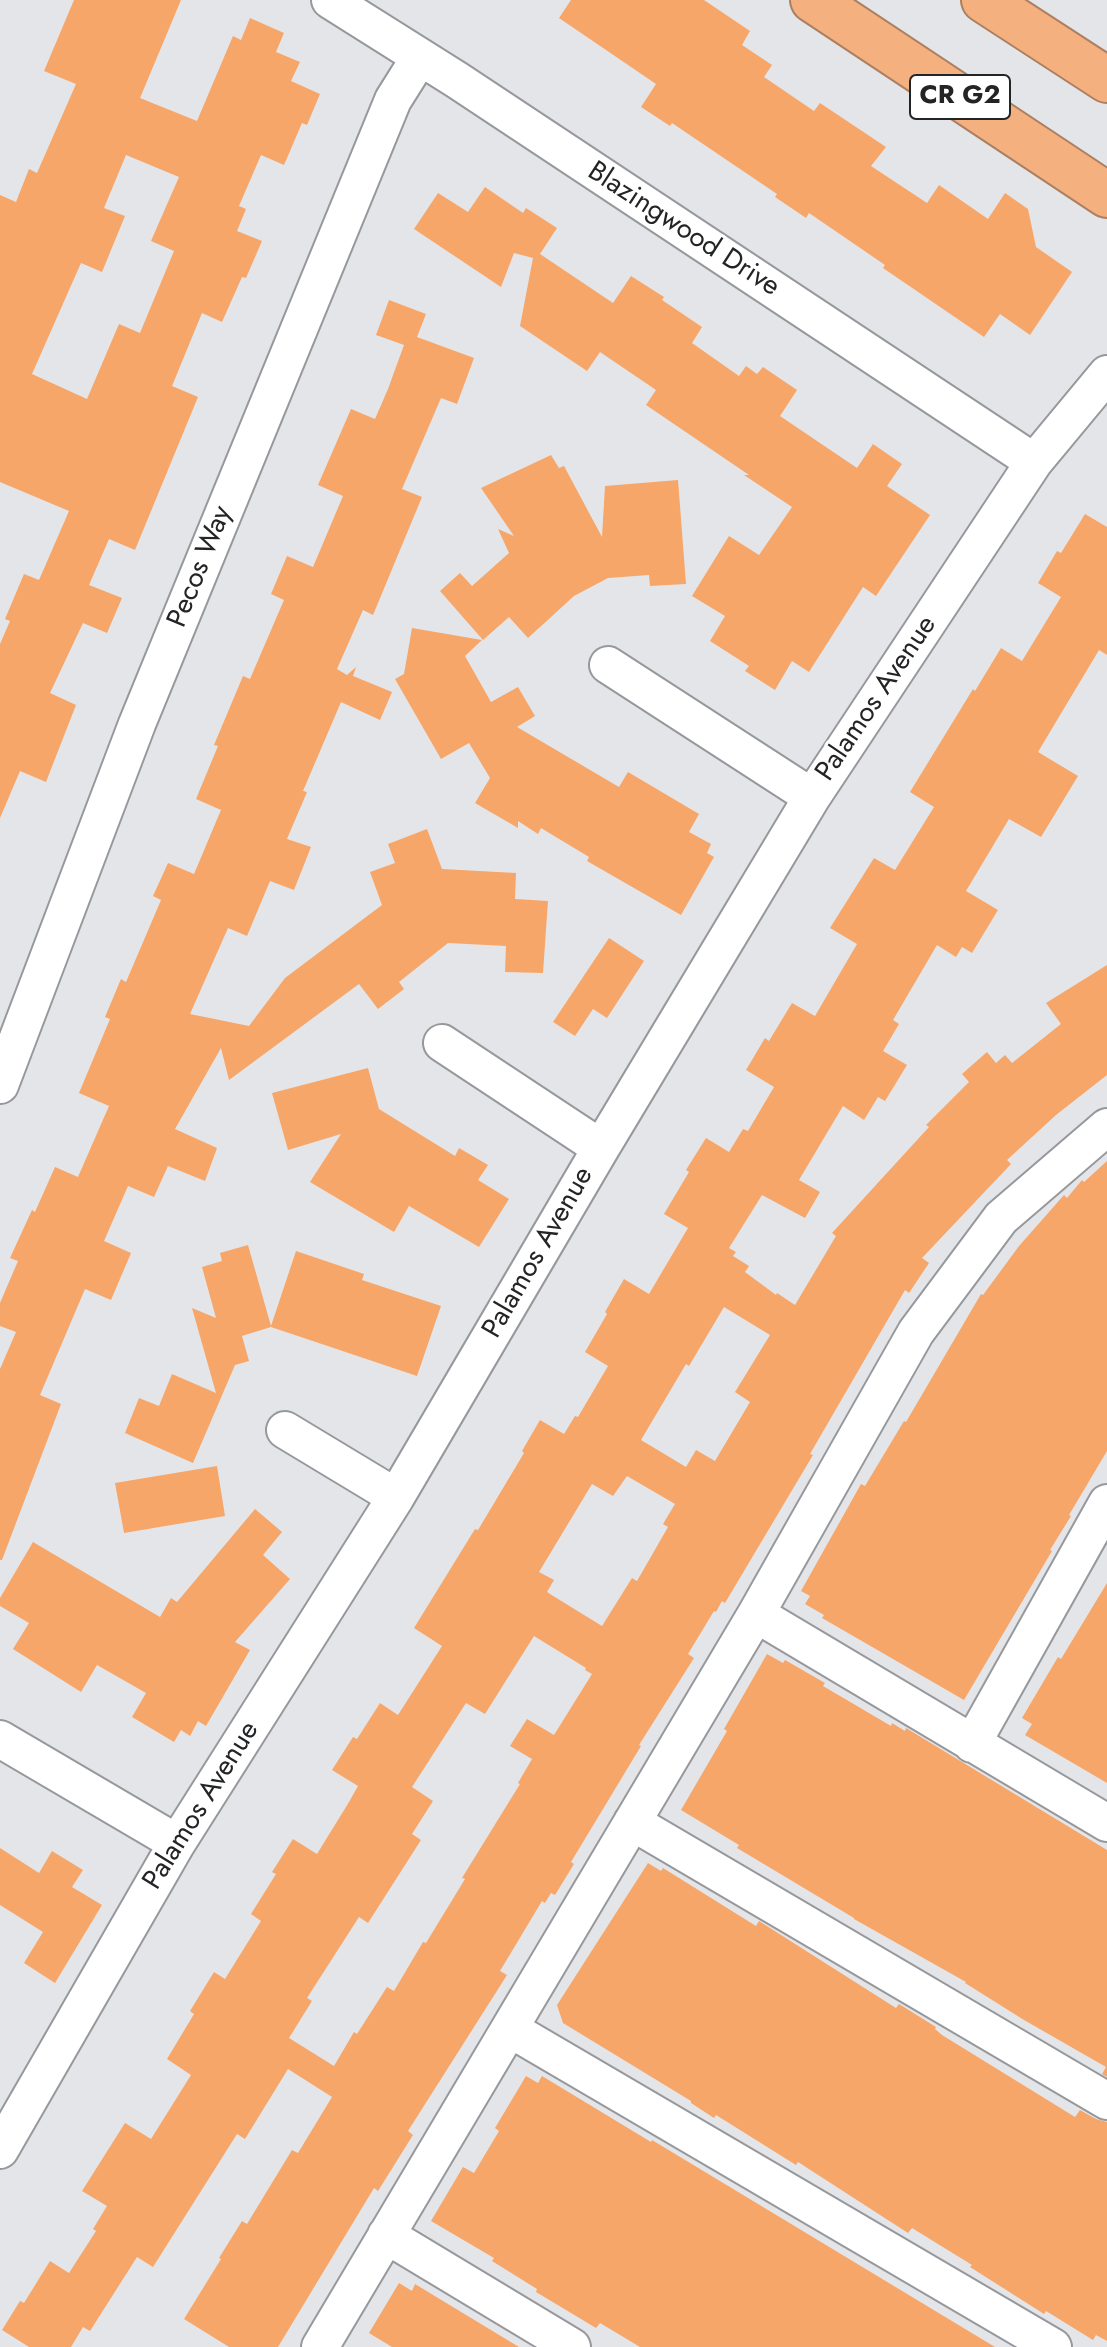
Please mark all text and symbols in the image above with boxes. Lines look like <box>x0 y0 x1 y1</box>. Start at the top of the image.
road number: CR G2 <box>910 75 1010 119</box>
street label: Blazingwood Drive <box>581 155 785 305</box>
street label: Pecos Way <box>161 501 241 633</box>
street label: Palamos Avenue <box>809 610 945 788</box>
street label: Palamos Avenue <box>476 1161 602 1345</box>
street label: Palamos Avenue <box>137 1716 267 1896</box>

